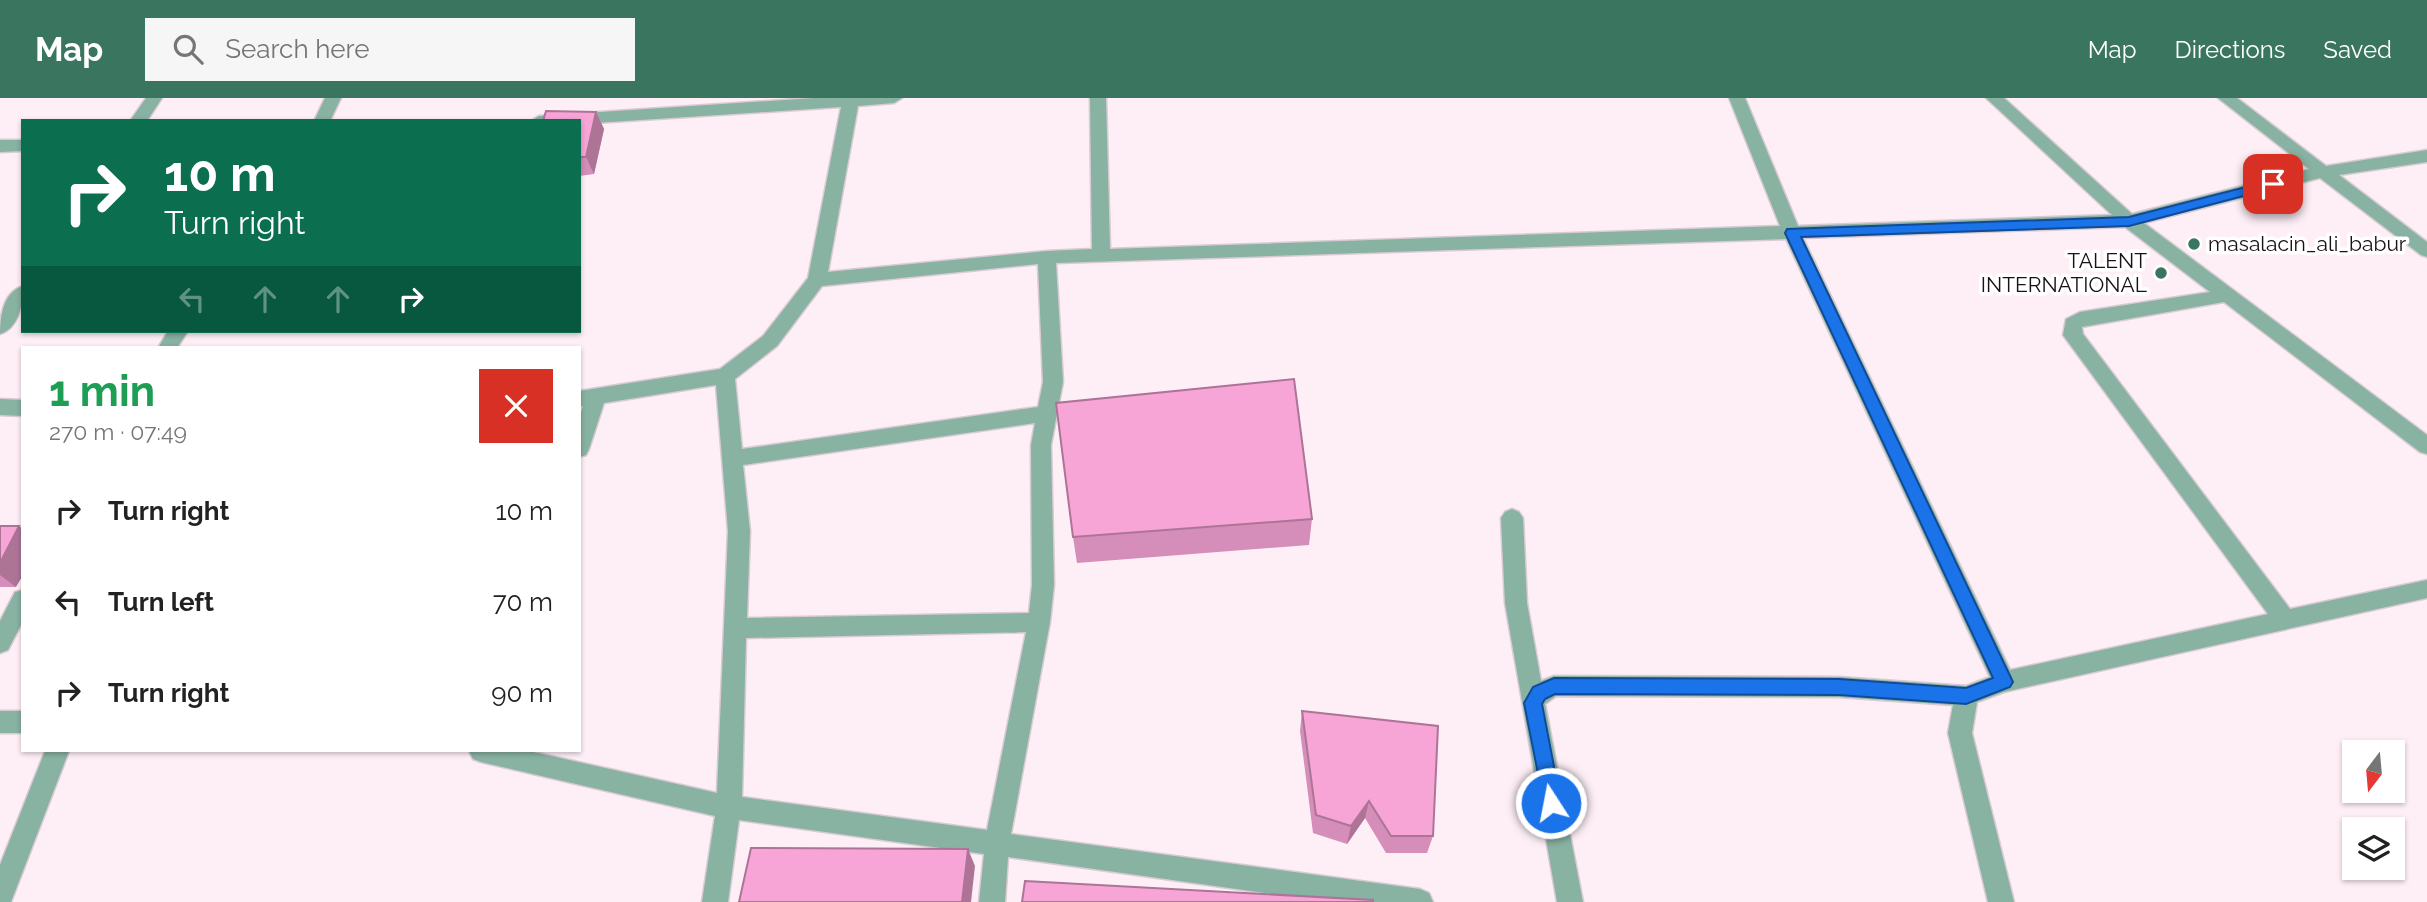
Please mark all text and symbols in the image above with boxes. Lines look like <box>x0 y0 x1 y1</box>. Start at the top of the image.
search box <box>145 18 635 81</box>
text: Map <box>35 30 103 69</box>
icon: search <box>169 30 207 68</box>
text: Search here <box>225 34 370 64</box>
text: Map <box>2088 35 2137 64</box>
text: Directions <box>2175 35 2285 64</box>
text: Saved <box>2323 35 2392 64</box>
text: 10 m <box>164 145 276 202</box>
icon: right <box>49 147 140 238</box>
pin <box>2243 154 2303 214</box>
icon: arrive <box>2254 165 2292 203</box>
text: Turn right <box>164 204 305 241</box>
place label: masalacin_ali_babur <box>2208 231 2407 256</box>
marker: masalacin_ali_babur <box>2186 236 2202 252</box>
place label: TALENT INTERNATIONAL <box>1981 248 2147 297</box>
marker: TALENT INTERNATIONAL <box>2153 265 2169 281</box>
icon: left <box>173 280 211 318</box>
icon: ahead <box>246 280 284 318</box>
icon: ahead <box>319 280 357 318</box>
icon: right <box>392 280 430 318</box>
text: 1 min <box>49 367 155 416</box>
button: close <box>479 369 553 443</box>
text: 270 m · 07:49 <box>49 418 187 445</box>
icon: right <box>49 492 87 530</box>
text: Turn right <box>108 496 229 526</box>
text: 10 m <box>495 496 553 526</box>
icon: left <box>49 583 87 621</box>
text: Turn left <box>108 587 214 617</box>
text: 70 m <box>493 587 553 617</box>
icon: right <box>49 674 87 712</box>
text: Turn right <box>108 678 229 708</box>
text: 90 m <box>491 678 553 708</box>
north arrow <box>2342 740 2404 803</box>
map controls <box>2342 740 2405 880</box>
position arrow <box>1514 766 1588 840</box>
button: layers <box>2342 817 2405 880</box>

